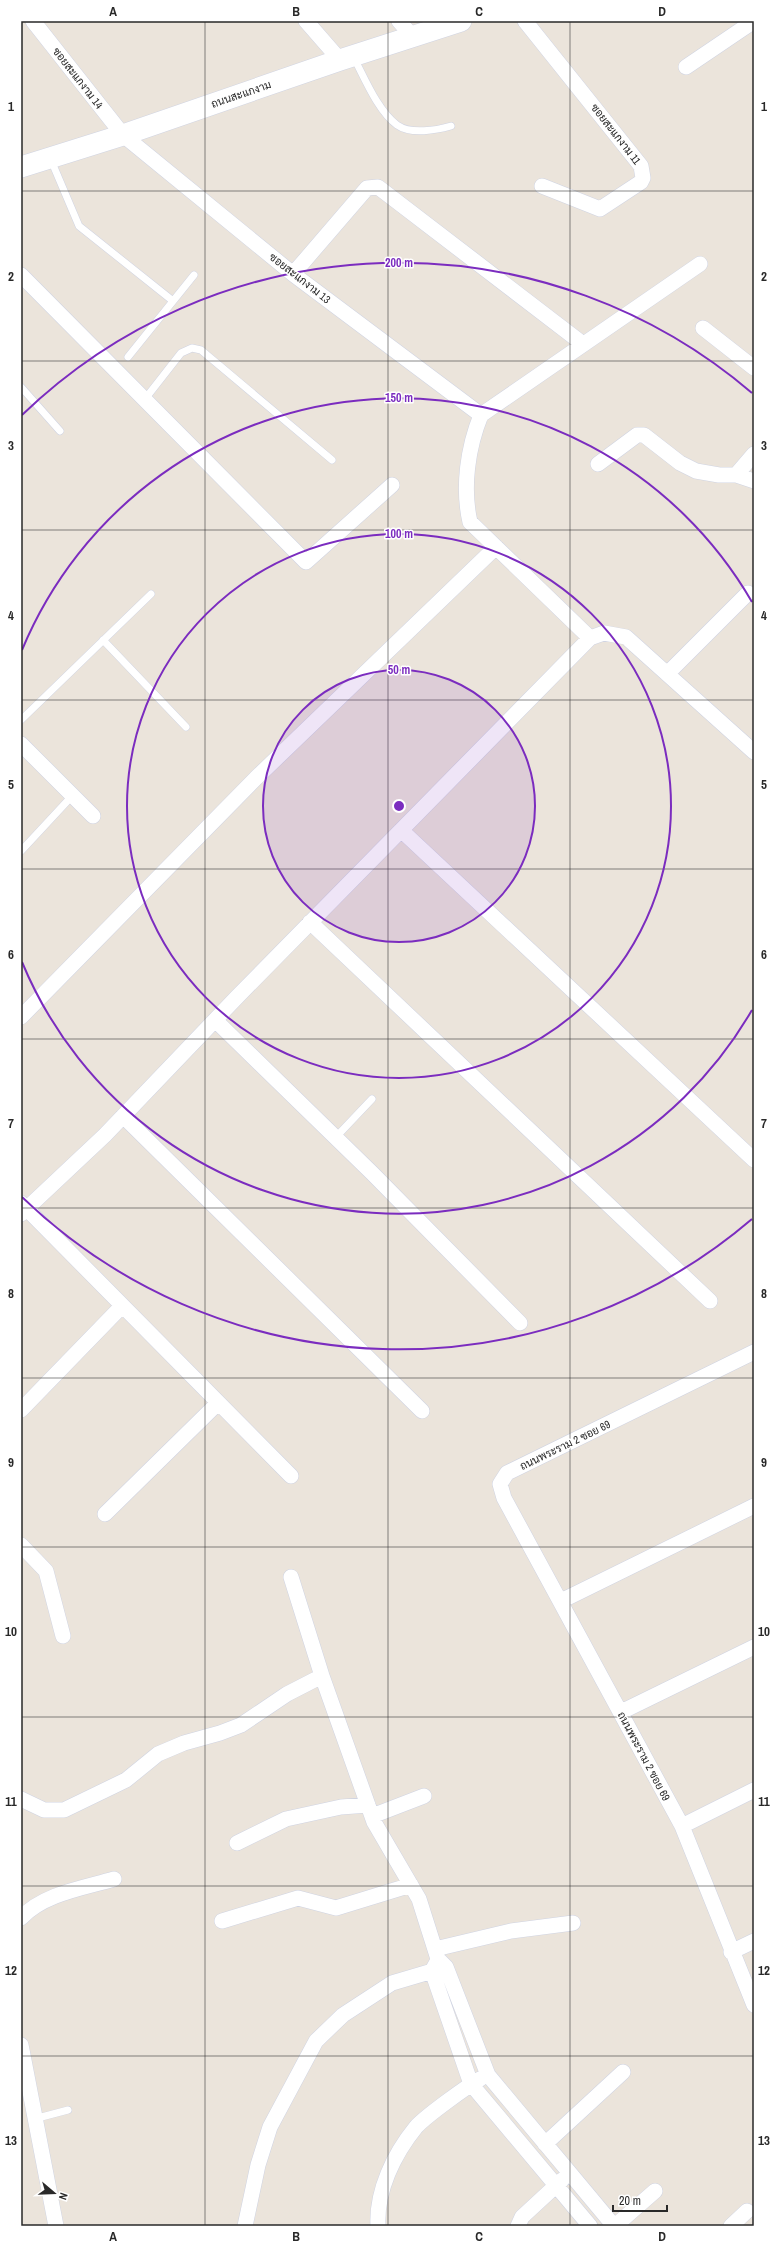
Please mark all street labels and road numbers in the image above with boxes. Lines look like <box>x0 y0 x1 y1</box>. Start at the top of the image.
street label: ซอยสะแกงาม 14 <box>50 44 106 112</box>
street label: ถนนสะแกงาม <box>209 77 273 111</box>
street label: ซอยสะแกงาม 11 <box>588 101 644 167</box>
street label: ซอยสะแกงาม 13 <box>266 250 334 306</box>
street label: ถนนพระราม 2 ซอย 69 <box>517 1417 613 1473</box>
street label: ถนนพระราม 2 ซอย 69 <box>615 1709 673 1803</box>

